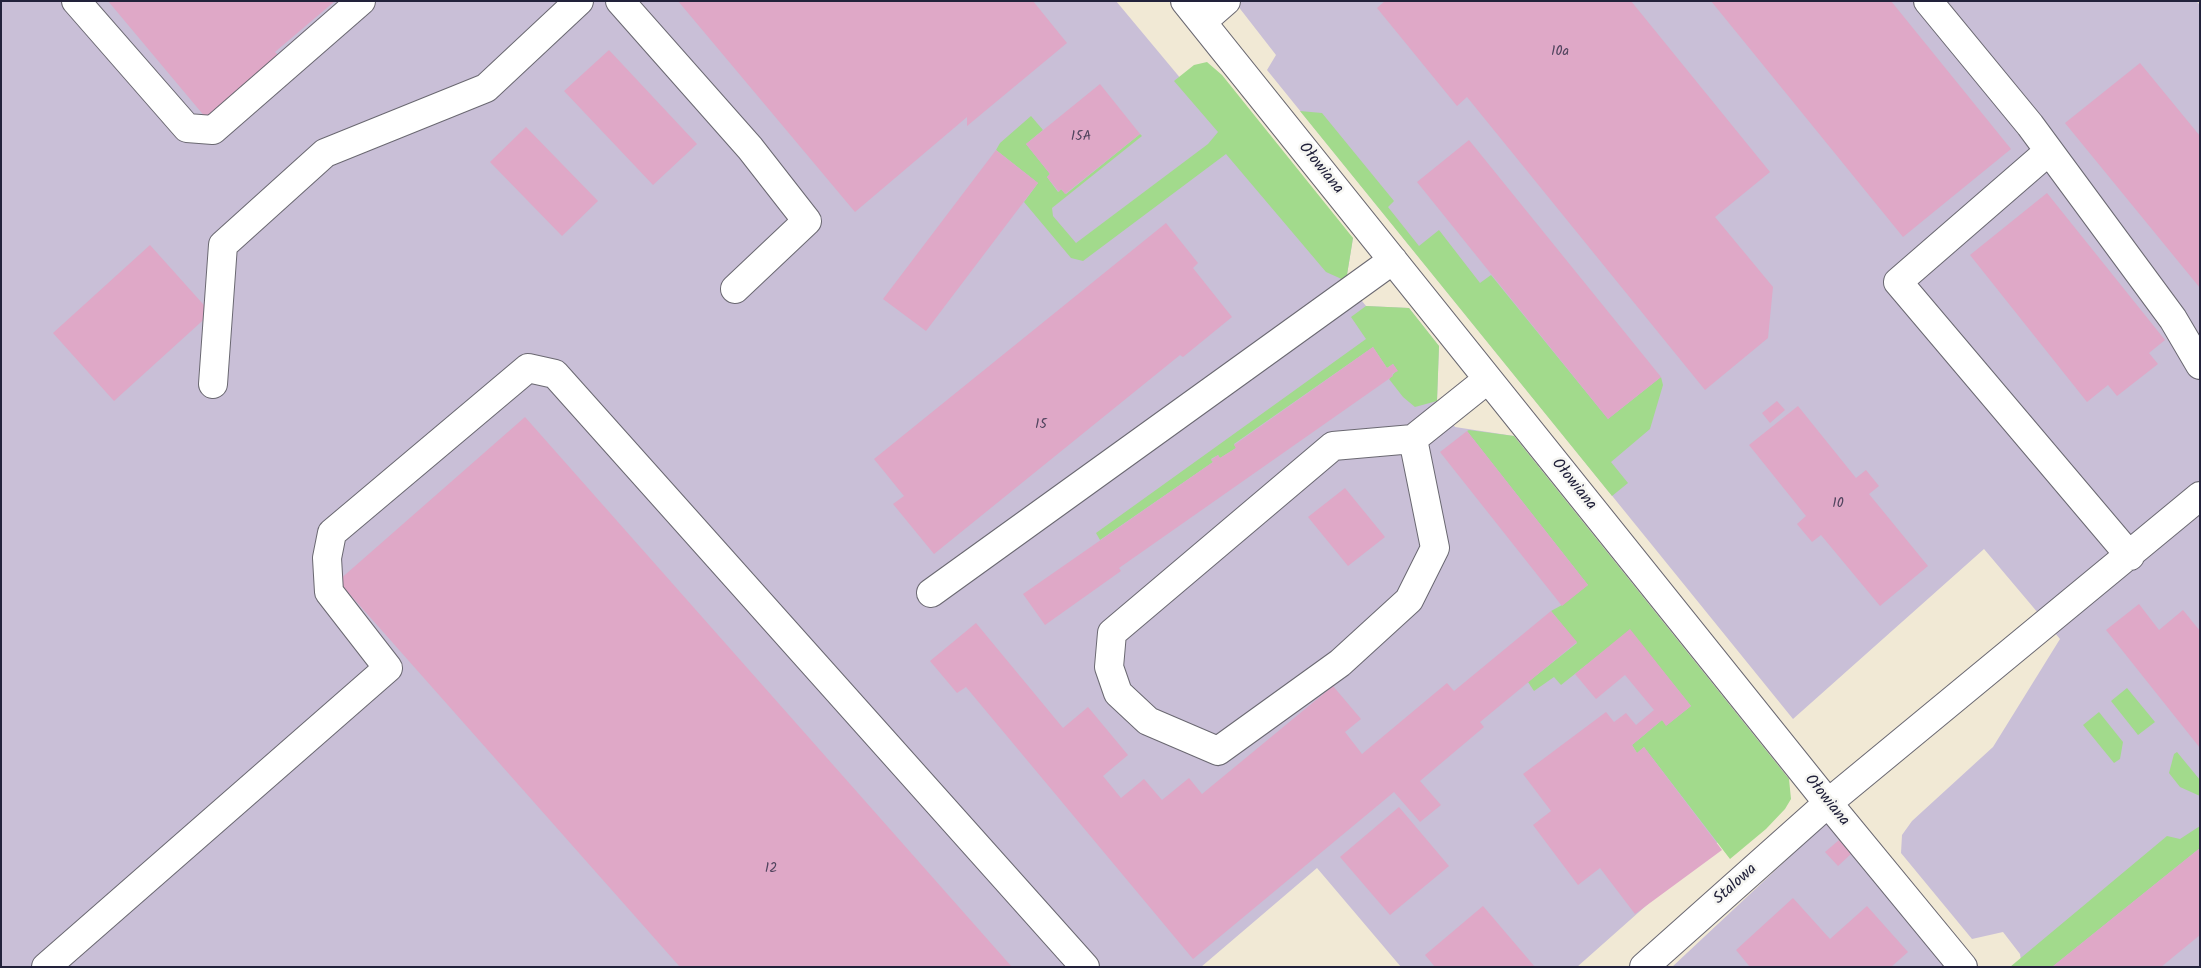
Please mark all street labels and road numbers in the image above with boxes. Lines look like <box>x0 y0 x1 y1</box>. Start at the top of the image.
street label: Ołowiana <box>1293 139 1347 199</box>
street label: Ołowiana <box>1546 455 1600 515</box>
street label: Ołowiana <box>1799 771 1853 831</box>
street label: Stalowa <box>1710 861 1762 909</box>

